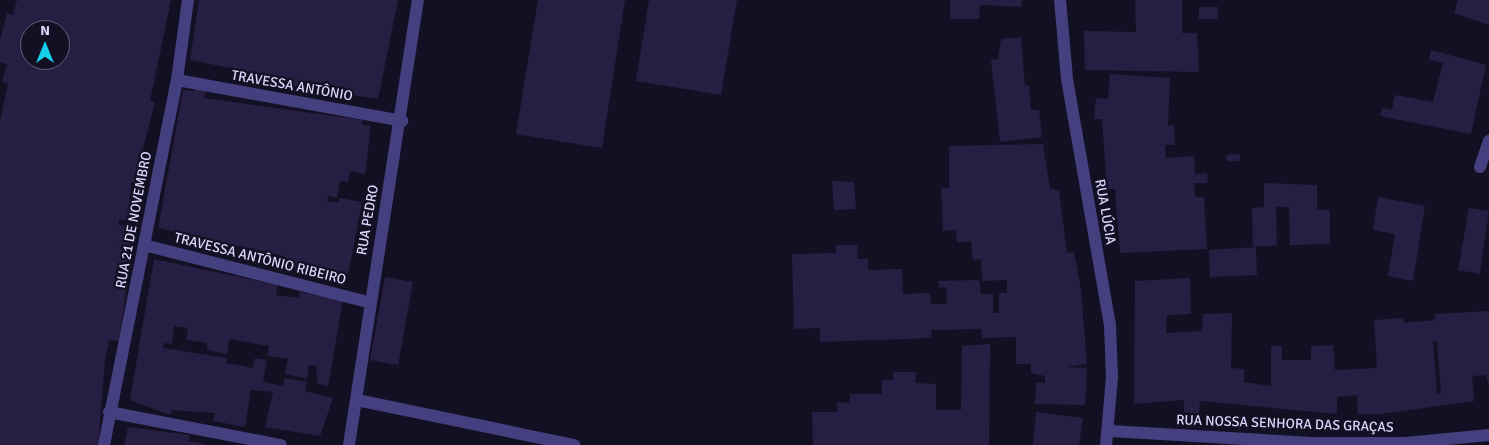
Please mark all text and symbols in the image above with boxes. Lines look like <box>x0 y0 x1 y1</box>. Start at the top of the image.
north arrow <box>20 20 70 70</box>
text: N <box>40 22 50 39</box>
street label: TRAVESSA ANTÔNIO <box>230 67 354 105</box>
street label: RUA 21 DE NOVEMBRO <box>113 150 155 290</box>
street label: RUA LÚCIA <box>1091 178 1119 246</box>
street label: RUA PEDRO <box>354 183 382 257</box>
street label: TRAVESSA ANTÔNIO RIBEIRO <box>172 230 348 288</box>
street label: RUA NOSSA SENHORA DAS GRAÇAS <box>1176 412 1394 436</box>

